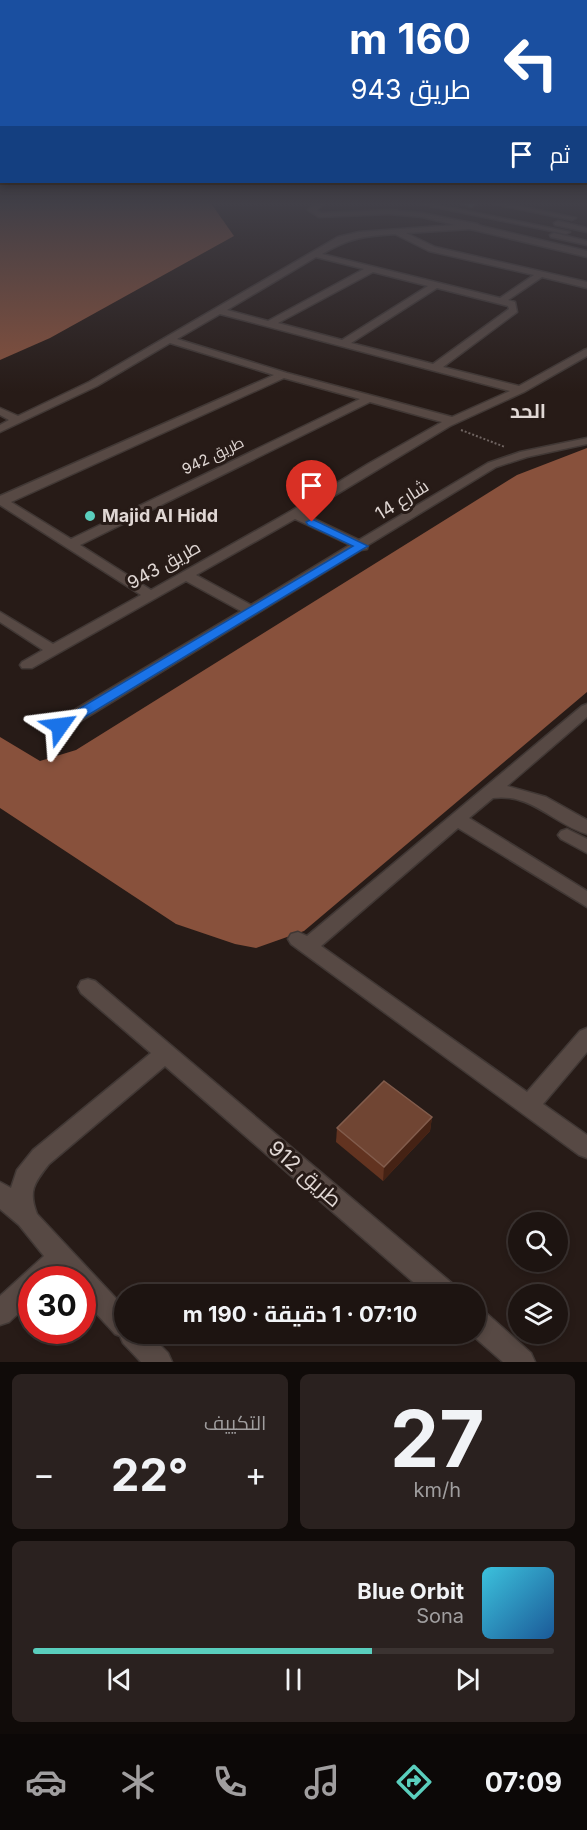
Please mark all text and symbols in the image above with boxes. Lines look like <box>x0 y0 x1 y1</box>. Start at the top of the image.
text: 160 m <box>349 13 471 64</box>
icon: left <box>492 24 570 102</box>
text: طريق 943 <box>351 73 471 106</box>
icon: arrive <box>505 138 538 171</box>
text: ثم <box>550 142 570 168</box>
district label: الحد <box>510 399 546 423</box>
street label: طريق 942 <box>179 432 247 480</box>
pin <box>286 460 337 522</box>
icon: arrive <box>295 469 328 502</box>
street label: شارع 14 <box>371 475 433 526</box>
place label: Majid Al Hidd <box>102 505 218 526</box>
marker: Majid Al Hidd <box>83 509 97 523</box>
street label: طريق 943 <box>124 536 205 595</box>
position arrow <box>28 694 92 758</box>
street label: طريق 912 <box>263 1135 347 1213</box>
map controls <box>508 1212 568 1344</box>
button: search <box>508 1212 568 1272</box>
speed limit sign: 30 <box>18 1266 96 1344</box>
button: layers <box>508 1284 568 1344</box>
text: 07:10 · 1 دقيقة · 190 m <box>183 1301 417 1327</box>
text: 27 <box>390 1391 485 1486</box>
text: التكييف <box>204 1411 267 1435</box>
text: 22° <box>111 1447 188 1502</box>
text: − <box>33 1454 55 1494</box>
text: + <box>245 1454 267 1494</box>
text: km/h <box>413 1478 461 1502</box>
text: Blue Orbit <box>357 1578 464 1604</box>
text: Sona <box>416 1604 464 1628</box>
icon: previous <box>103 1663 136 1696</box>
icon: pause <box>277 1663 310 1696</box>
icon: next <box>451 1663 484 1696</box>
icon: car <box>25 1761 67 1803</box>
icon: climate <box>117 1761 159 1803</box>
icon: phone <box>209 1761 251 1803</box>
icon: music <box>301 1761 343 1803</box>
icon: directions <box>393 1761 435 1803</box>
text: 07:09 <box>485 1766 562 1799</box>

